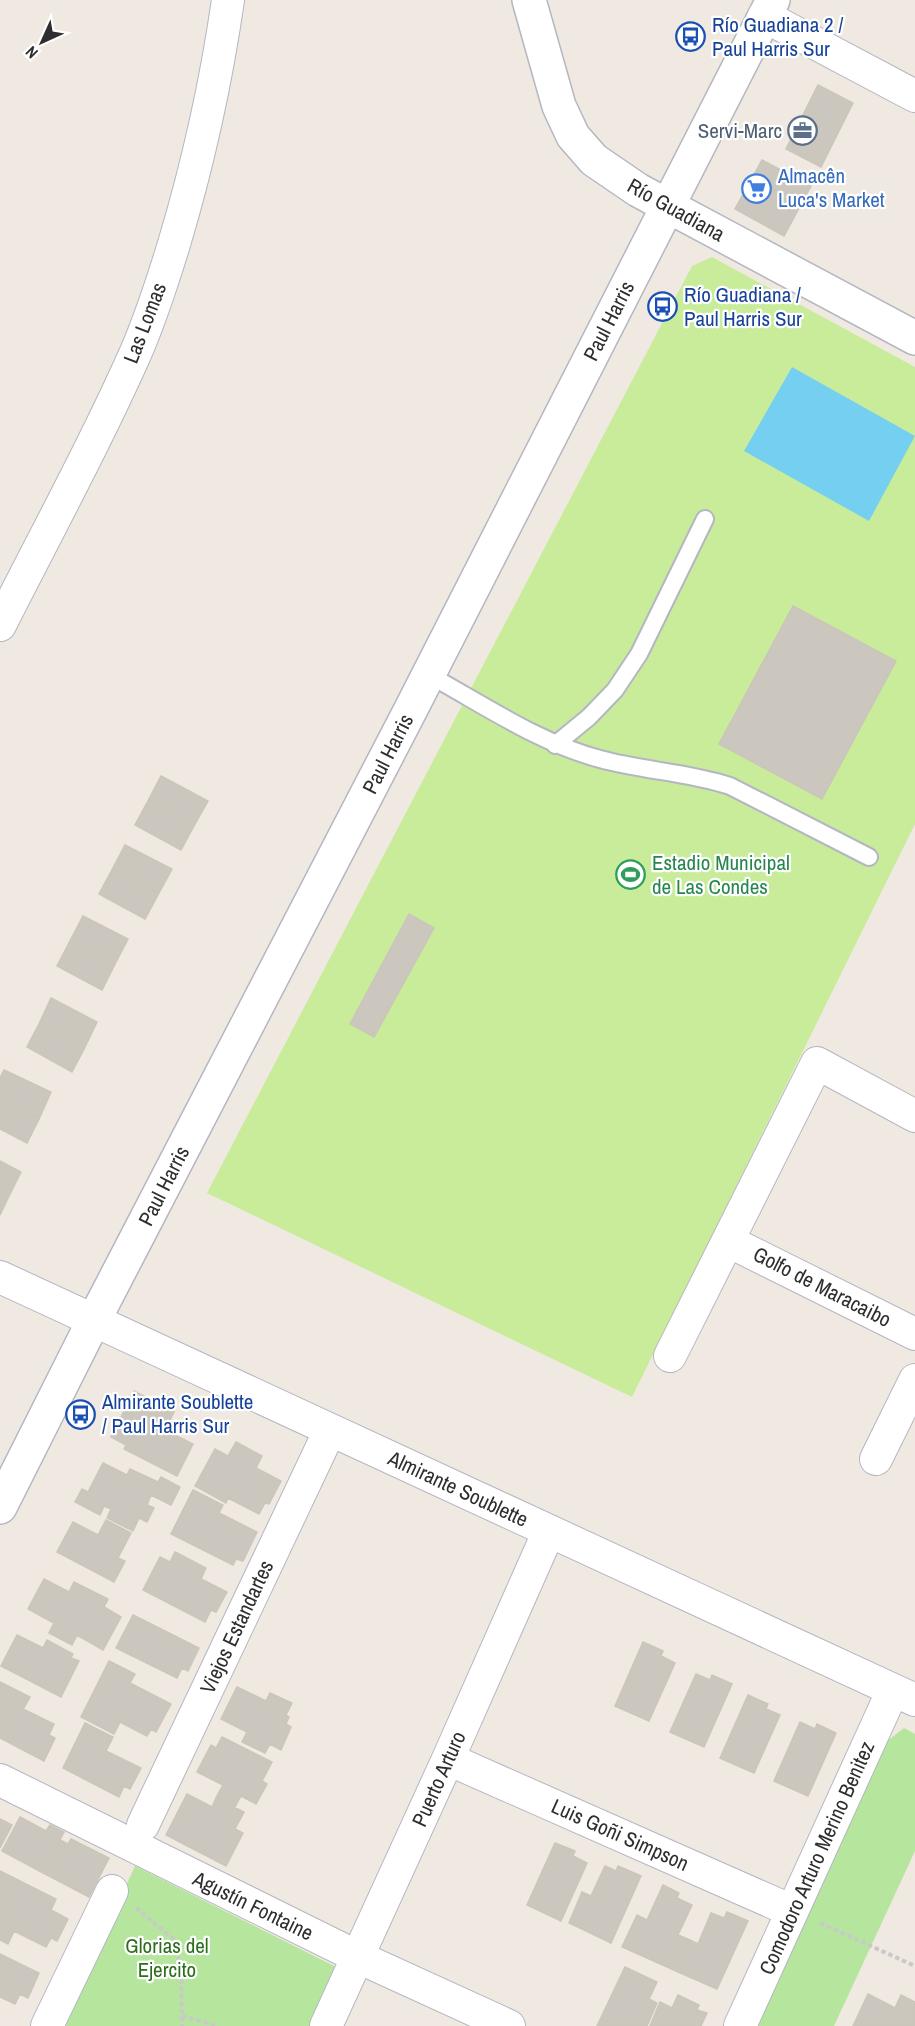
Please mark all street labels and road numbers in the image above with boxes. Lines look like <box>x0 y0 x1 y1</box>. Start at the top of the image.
street label: Río Guadiana <box>622 171 731 248</box>
street label: Paul Harris <box>576 276 641 366</box>
street label: Las Lomas <box>116 278 173 367</box>
street label: Paul Harris <box>355 709 420 799</box>
street label: Paul Harris <box>131 1141 196 1231</box>
street label: Golfo de Maracaibo <box>748 1239 896 1334</box>
street label: Almirante Soublette <box>383 1443 533 1534</box>
street label: Viejos Estandartes <box>193 1555 280 1698</box>
street label: Puerto Arturo <box>405 1727 472 1831</box>
street label: Comodoro Arturo Merino Benitez <box>752 1736 881 1979</box>
street label: Luis Goñi Simpson <box>547 1791 693 1878</box>
street label: Agustín Fontaine <box>187 1864 318 1947</box>

